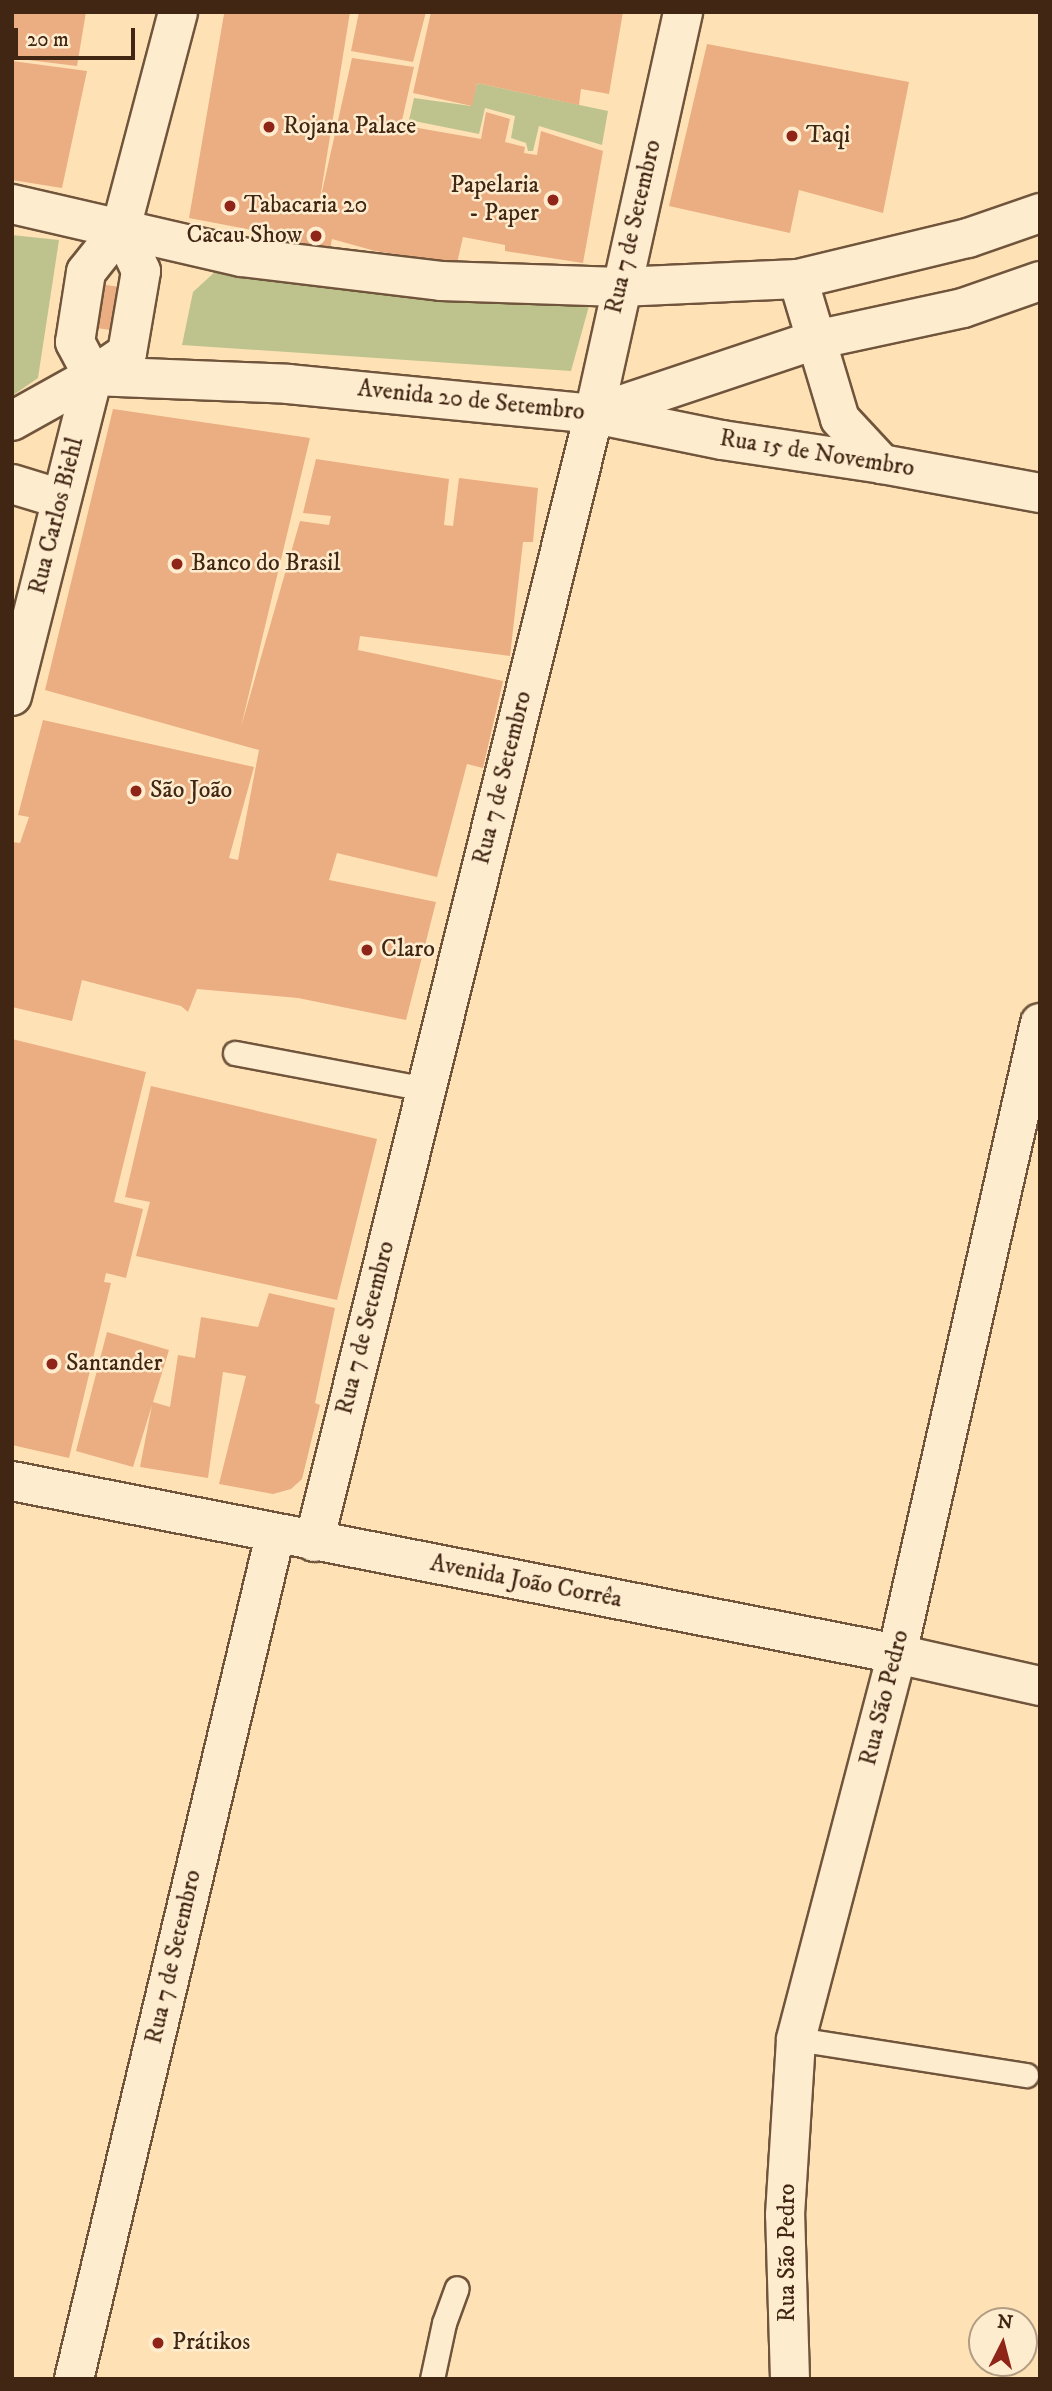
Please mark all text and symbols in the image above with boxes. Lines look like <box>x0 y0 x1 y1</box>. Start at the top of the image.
scale bar <box>18 14 138 58</box>
text: 20 m <box>27 27 69 53</box>
place label: Rojana Palace <box>283 113 416 141</box>
marker: Rojana Palace <box>261 119 277 135</box>
place label: Taqi <box>806 122 850 150</box>
marker: Taqi <box>784 128 800 144</box>
street label: Rua 7 de Setembro <box>600 137 668 317</box>
place label: Papelaria - Paper <box>450 172 539 228</box>
place label: Tabacaria 20 <box>244 192 367 220</box>
marker: Papelaria - Paper <box>545 192 561 208</box>
marker: Tabacaria 20 <box>222 198 238 214</box>
place label: Cacau Show <box>187 222 302 250</box>
marker: Cacau Show <box>308 228 324 244</box>
street label: Avenida 20 de Setembro <box>356 375 586 427</box>
street label: Rua 15 de Novembro <box>718 424 916 484</box>
street label: Rua Carlos Biehl <box>24 435 90 597</box>
place label: Banco do Brasil <box>191 550 340 578</box>
marker: Banco do Brasil <box>169 556 185 572</box>
street label: Rua 7 de Setembro <box>468 688 538 868</box>
place label: São João <box>150 777 232 805</box>
marker: São João <box>128 783 144 799</box>
place label: Claro <box>381 936 435 964</box>
marker: Claro <box>359 942 375 958</box>
street label: Rua 7 de Setembro <box>331 1238 401 1418</box>
place label: Santander <box>66 1350 162 1378</box>
marker: Santander <box>44 1356 60 1372</box>
street label: Avenida João Corrêa <box>428 1549 624 1615</box>
street label: Rua São Pedro <box>854 1627 916 1769</box>
street label: Rua 7 de Setembro <box>140 1867 208 2047</box>
street label: Rua São Pedro <box>774 2184 802 2322</box>
north arrow <box>968 2307 1038 2377</box>
text: N <box>996 2310 1014 2335</box>
place label: Prátikos <box>172 2329 250 2357</box>
marker: Prátikos <box>150 2335 166 2351</box>

